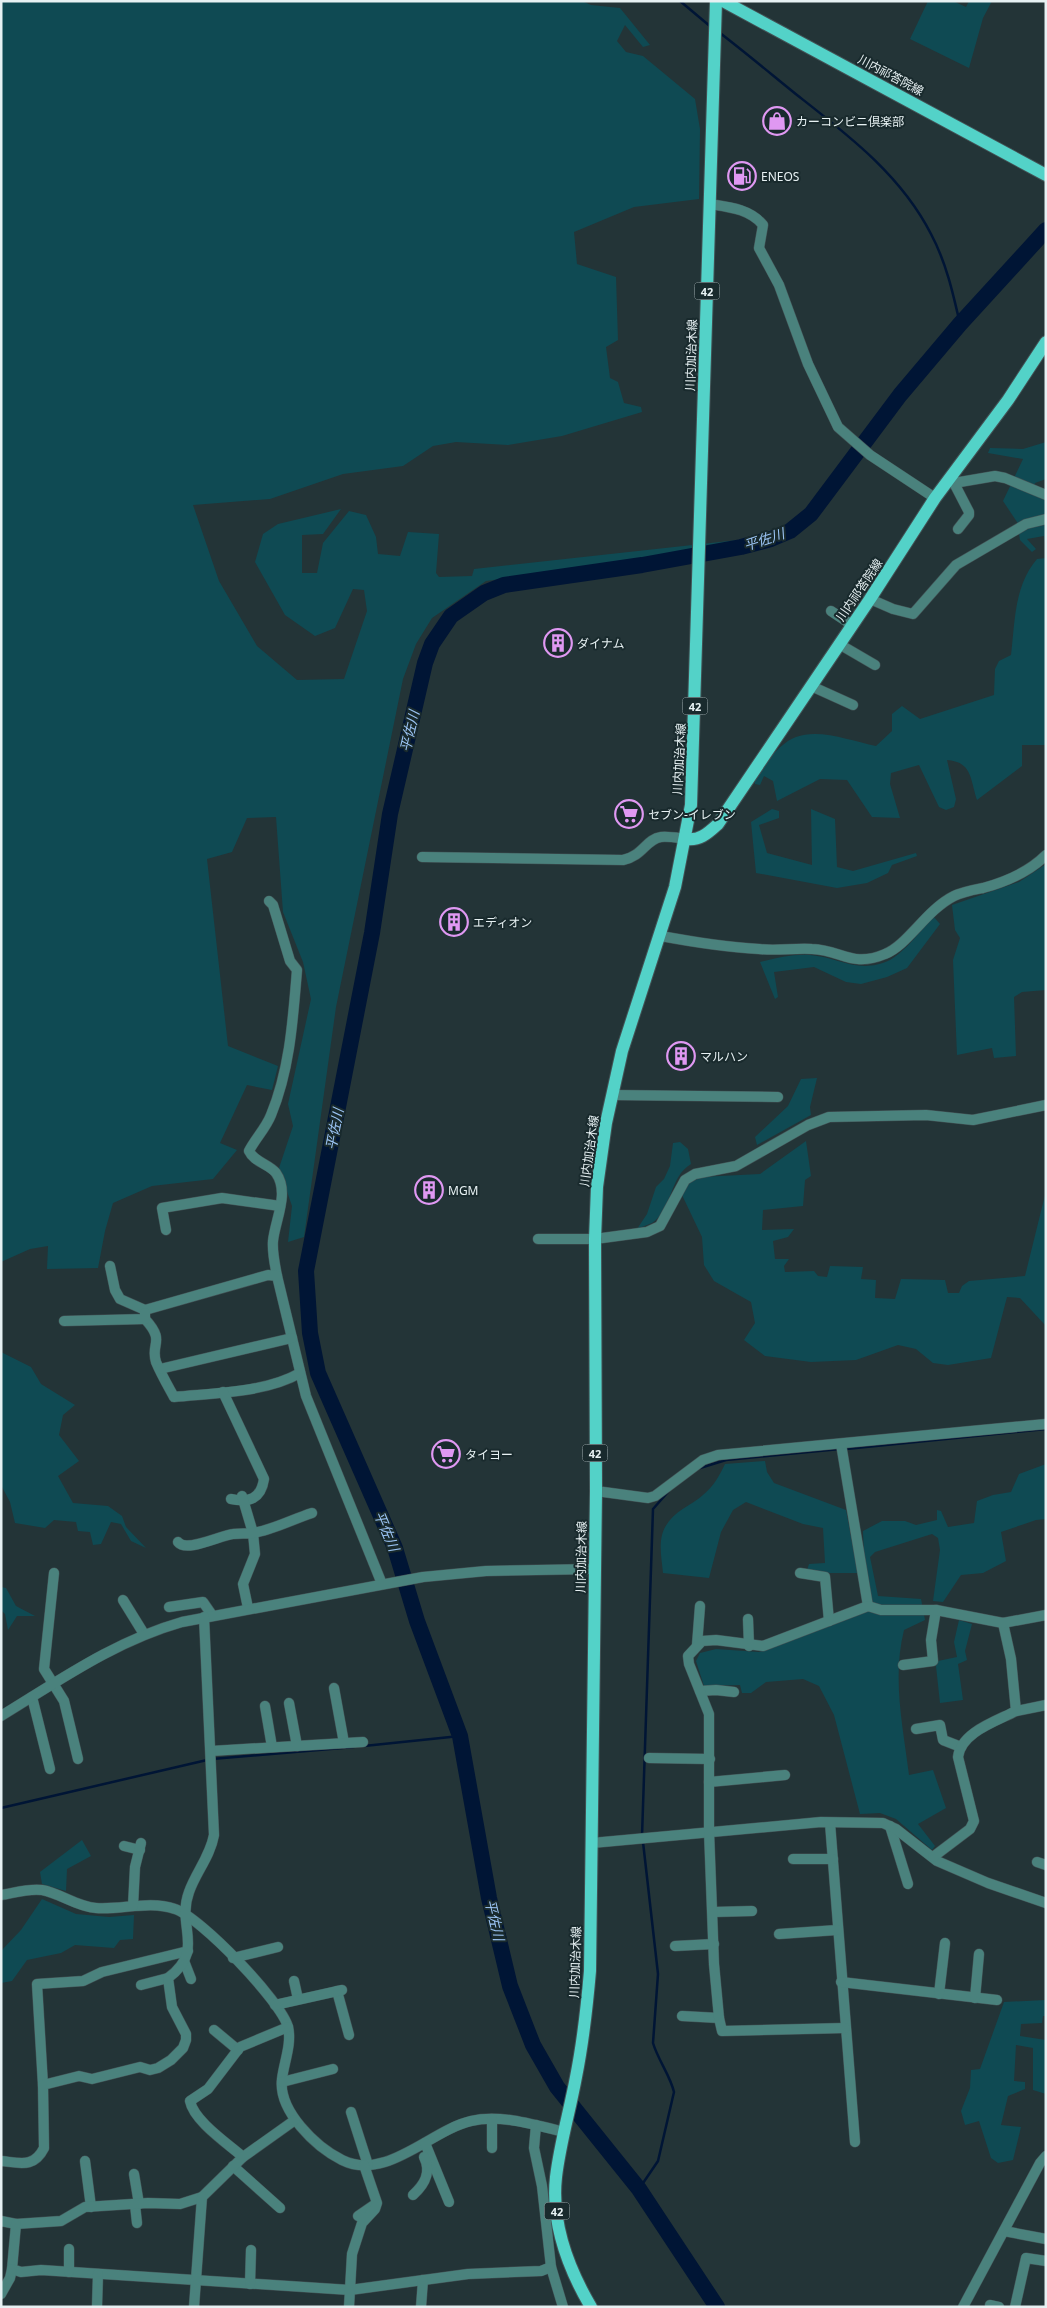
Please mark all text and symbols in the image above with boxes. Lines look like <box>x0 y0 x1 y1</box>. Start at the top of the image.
street label: 川内祁答院線 <box>855 51 927 99</box>
shop icon: カーコンビニ倶楽部 <box>762 106 792 136</box>
place label: カーコンビニ倶楽部 <box>796 113 904 130</box>
fuel station icon: ENEOS <box>727 161 757 191</box>
place label: ENEOS <box>761 168 800 185</box>
road number: 42 <box>694 282 720 300</box>
street label: 川内加治木線 <box>681 319 701 391</box>
water label: 平佐川 <box>741 523 789 555</box>
street label: 川内祁答院線 <box>832 555 886 625</box>
building icon: ダイナム <box>543 628 573 658</box>
place label: ダイナム <box>577 635 624 652</box>
road number: 42 <box>682 698 708 714</box>
water label: 平佐川 <box>395 706 423 754</box>
street label: 川内加治木線 <box>669 723 689 795</box>
supermarket icon: セブン-イレブン <box>614 799 644 829</box>
place label: セブン-イレブン <box>648 806 736 823</box>
building icon: エディオン <box>439 907 469 937</box>
place label: エディオン <box>473 914 532 931</box>
building icon: マルハン <box>666 1041 696 1071</box>
place label: マルハン <box>700 1048 748 1065</box>
water label: 平佐川 <box>321 1105 348 1151</box>
street label: 川内加治木線 <box>576 1114 602 1188</box>
building icon: MGM <box>414 1175 444 1205</box>
place label: MGM <box>448 1182 479 1199</box>
supermarket icon: タイヨー <box>431 1439 461 1469</box>
road number: 42 <box>582 1445 608 1462</box>
place label: タイヨー <box>465 1446 513 1463</box>
water label: 平佐川 <box>370 1508 405 1556</box>
street label: 川内加治木線 <box>572 1521 590 1593</box>
water label: 平佐川 <box>481 1897 509 1945</box>
street label: 川内加治木線 <box>565 1926 585 1998</box>
road number: 42 <box>544 2202 570 2220</box>

